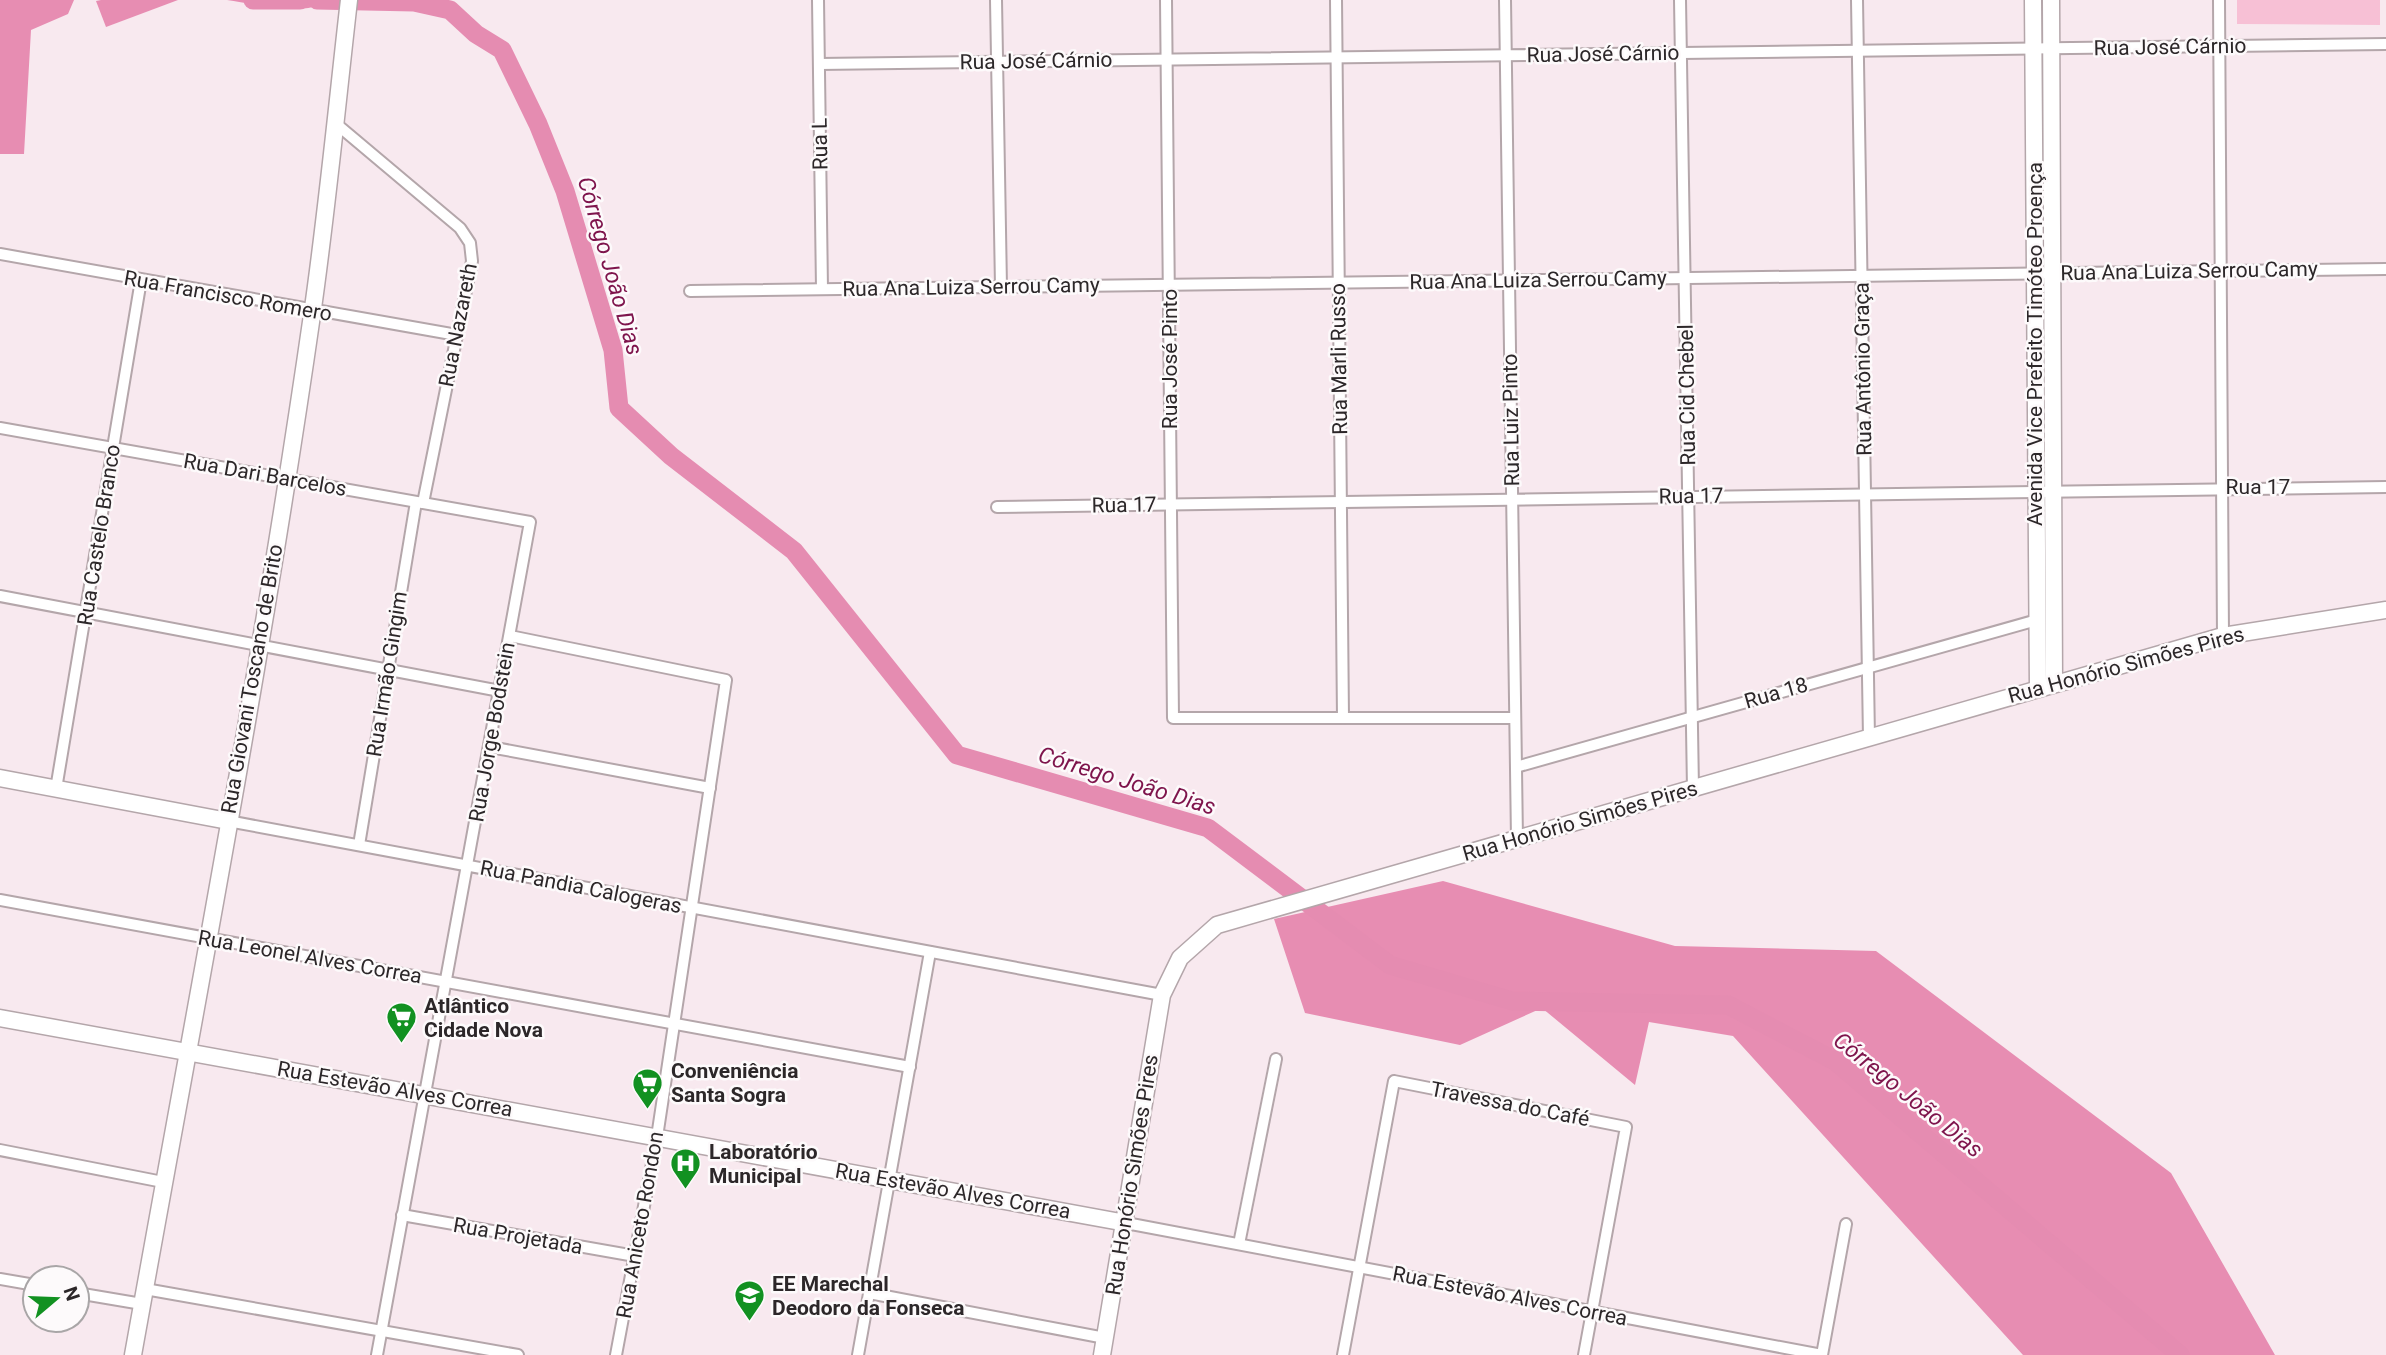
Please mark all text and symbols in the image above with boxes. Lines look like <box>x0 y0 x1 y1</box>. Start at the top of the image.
street label: Rua José Cárnio <box>2093 34 2247 60</box>
street label: Rua José Cárnio <box>1526 41 1680 67</box>
street label: Rua José Cárnio <box>959 48 1113 74</box>
street label: Rua L <box>808 118 832 170</box>
street label: Avenida Vice Prefeito Timóteo Proença <box>2023 162 2047 526</box>
water label: Córrego João Dias <box>572 174 648 358</box>
street label: Rua Ana Luiza Serrou Camy <box>2060 257 2318 285</box>
street label: Rua Nazareth <box>434 261 482 389</box>
street label: Rua Francisco Romero <box>122 266 334 326</box>
street label: Rua Ana Luiza Serrou Camy <box>1409 266 1667 294</box>
street label: Rua Ana Luiza Serrou Camy <box>842 273 1100 301</box>
street label: Rua Antônio Graça <box>1849 282 1877 456</box>
street label: Rua Marli Russo <box>1326 283 1352 435</box>
street label: Rua José Pinto <box>1158 289 1182 429</box>
street label: Rua Cid Chebel <box>1674 324 1700 466</box>
street label: Rua Luiz Pinto <box>1498 353 1524 487</box>
street label: Rua Castelo Branco <box>73 443 125 627</box>
street label: Rua Dari Barcelos <box>182 449 348 501</box>
street label: Rua 17 <box>2226 475 2290 499</box>
street label: Rua 17 <box>1658 483 1724 509</box>
street label: Rua 17 <box>1091 492 1157 518</box>
street label: Rua Giovani Toscano de Brito <box>216 542 288 816</box>
street label: Rua Irmão Gingim <box>362 589 412 759</box>
street label: Rua Honório Simões Pires <box>2005 622 2247 708</box>
street label: Rua Jorge Bodstein <box>464 640 520 824</box>
street label: Rua 18 <box>1742 673 1810 713</box>
water label: Córrego João Dias <box>1035 741 1219 821</box>
street label: Rua Honório Simões Pires <box>1460 776 1700 866</box>
street label: Rua Pandia Calogeras <box>478 856 684 918</box>
street label: Rua Leonel Alves Correa <box>196 925 424 989</box>
place label: Atlântico Cidade Nova <box>424 994 543 1042</box>
supermarket icon: Atlântico Cidade Nova <box>384 1001 418 1045</box>
water label: Córrego João Dias <box>1828 1027 1988 1163</box>
street label: Rua Honório Simões Pires <box>1101 1053 1163 1297</box>
street label: Rua Estevão Alves Correa <box>275 1056 515 1122</box>
place label: Conveniência Santa Sogra <box>671 1059 798 1107</box>
supermarket icon: Conveniência Santa Sogra <box>631 1066 665 1110</box>
street label: Travessa do Café <box>1428 1077 1592 1131</box>
street label: Rua Aniceto Rondon <box>612 1130 668 1320</box>
place label: Laboratório Municipal <box>709 1140 818 1188</box>
hospital icon: Laboratório Municipal <box>669 1147 703 1191</box>
street label: Rua Estevão Alves Correa <box>833 1158 1073 1224</box>
street label: Rua Projetada <box>451 1213 585 1259</box>
street label: Rua Estevão Alves Correa <box>1391 1261 1629 1331</box>
north arrow <box>21 1264 91 1334</box>
place label: EE Marechal Deodoro da Fonseca <box>772 1272 965 1320</box>
school or university icon: EE Marechal Deodoro da Fonseca <box>732 1279 766 1323</box>
text: N <box>59 1284 85 1304</box>

